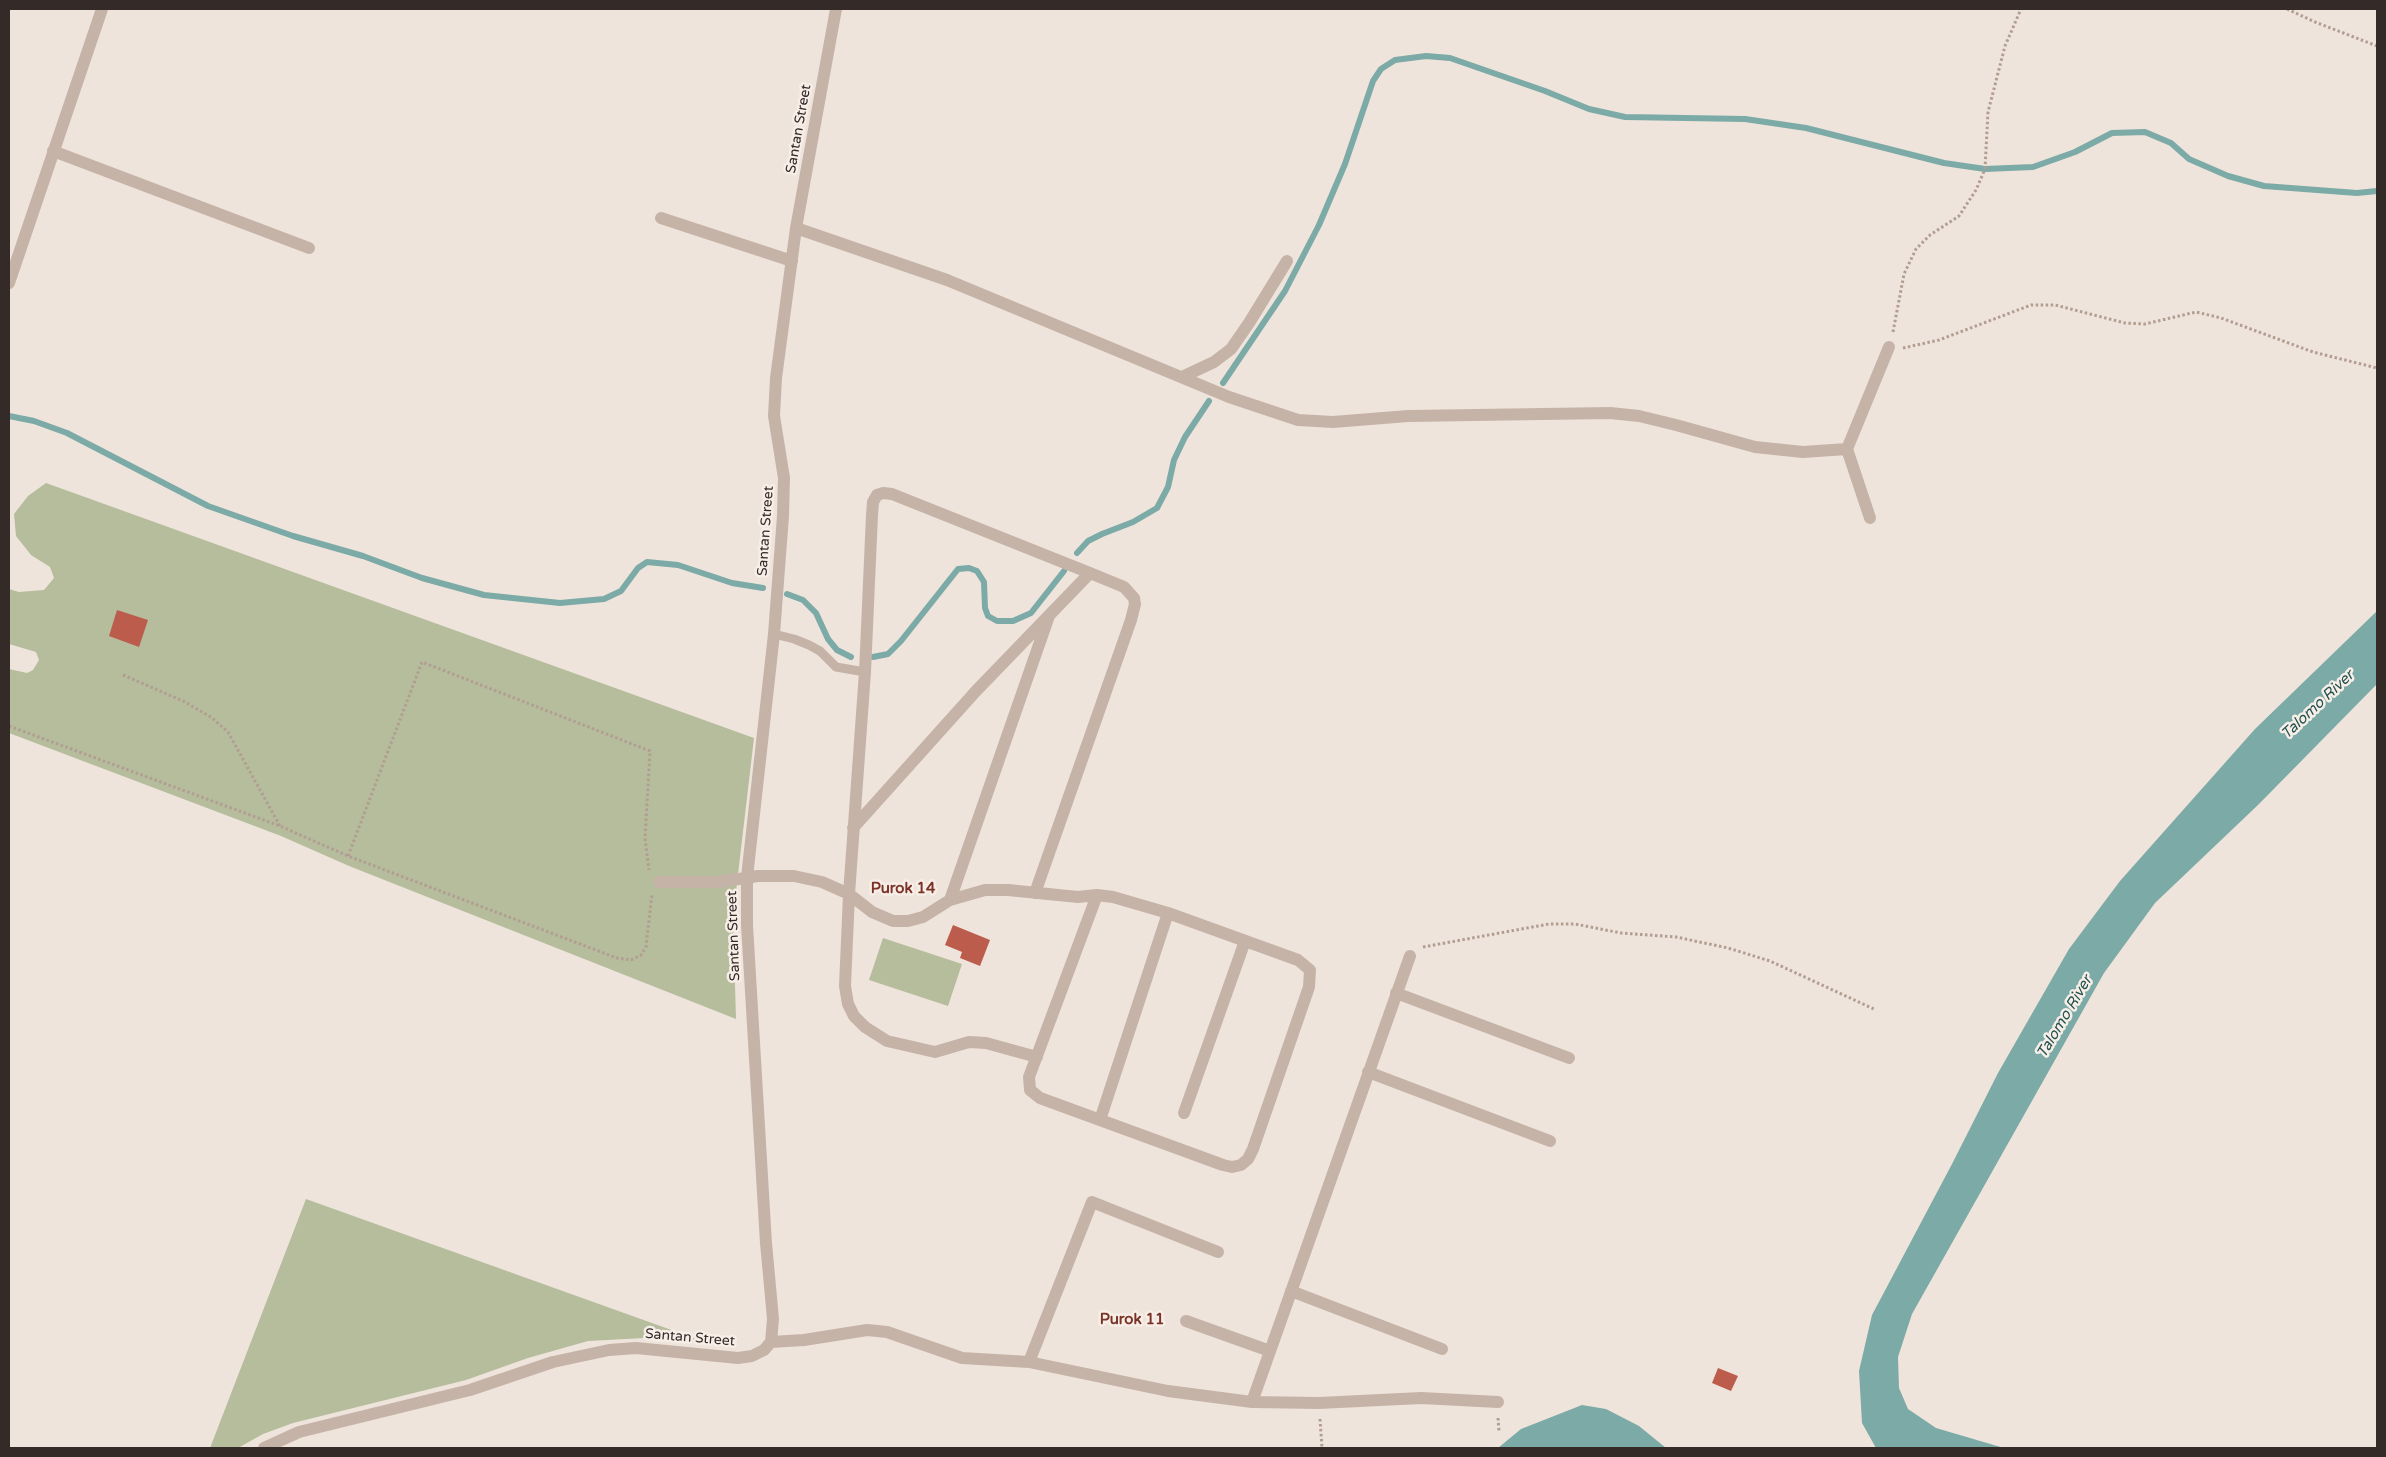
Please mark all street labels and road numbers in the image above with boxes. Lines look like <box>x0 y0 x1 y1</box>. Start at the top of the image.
street label: Santan Street <box>783 83 815 175</box>
street label: Santan Street <box>754 485 778 577</box>
street label: Santan Street <box>724 891 744 981</box>
street label: Santan Street <box>644 1326 736 1350</box>

